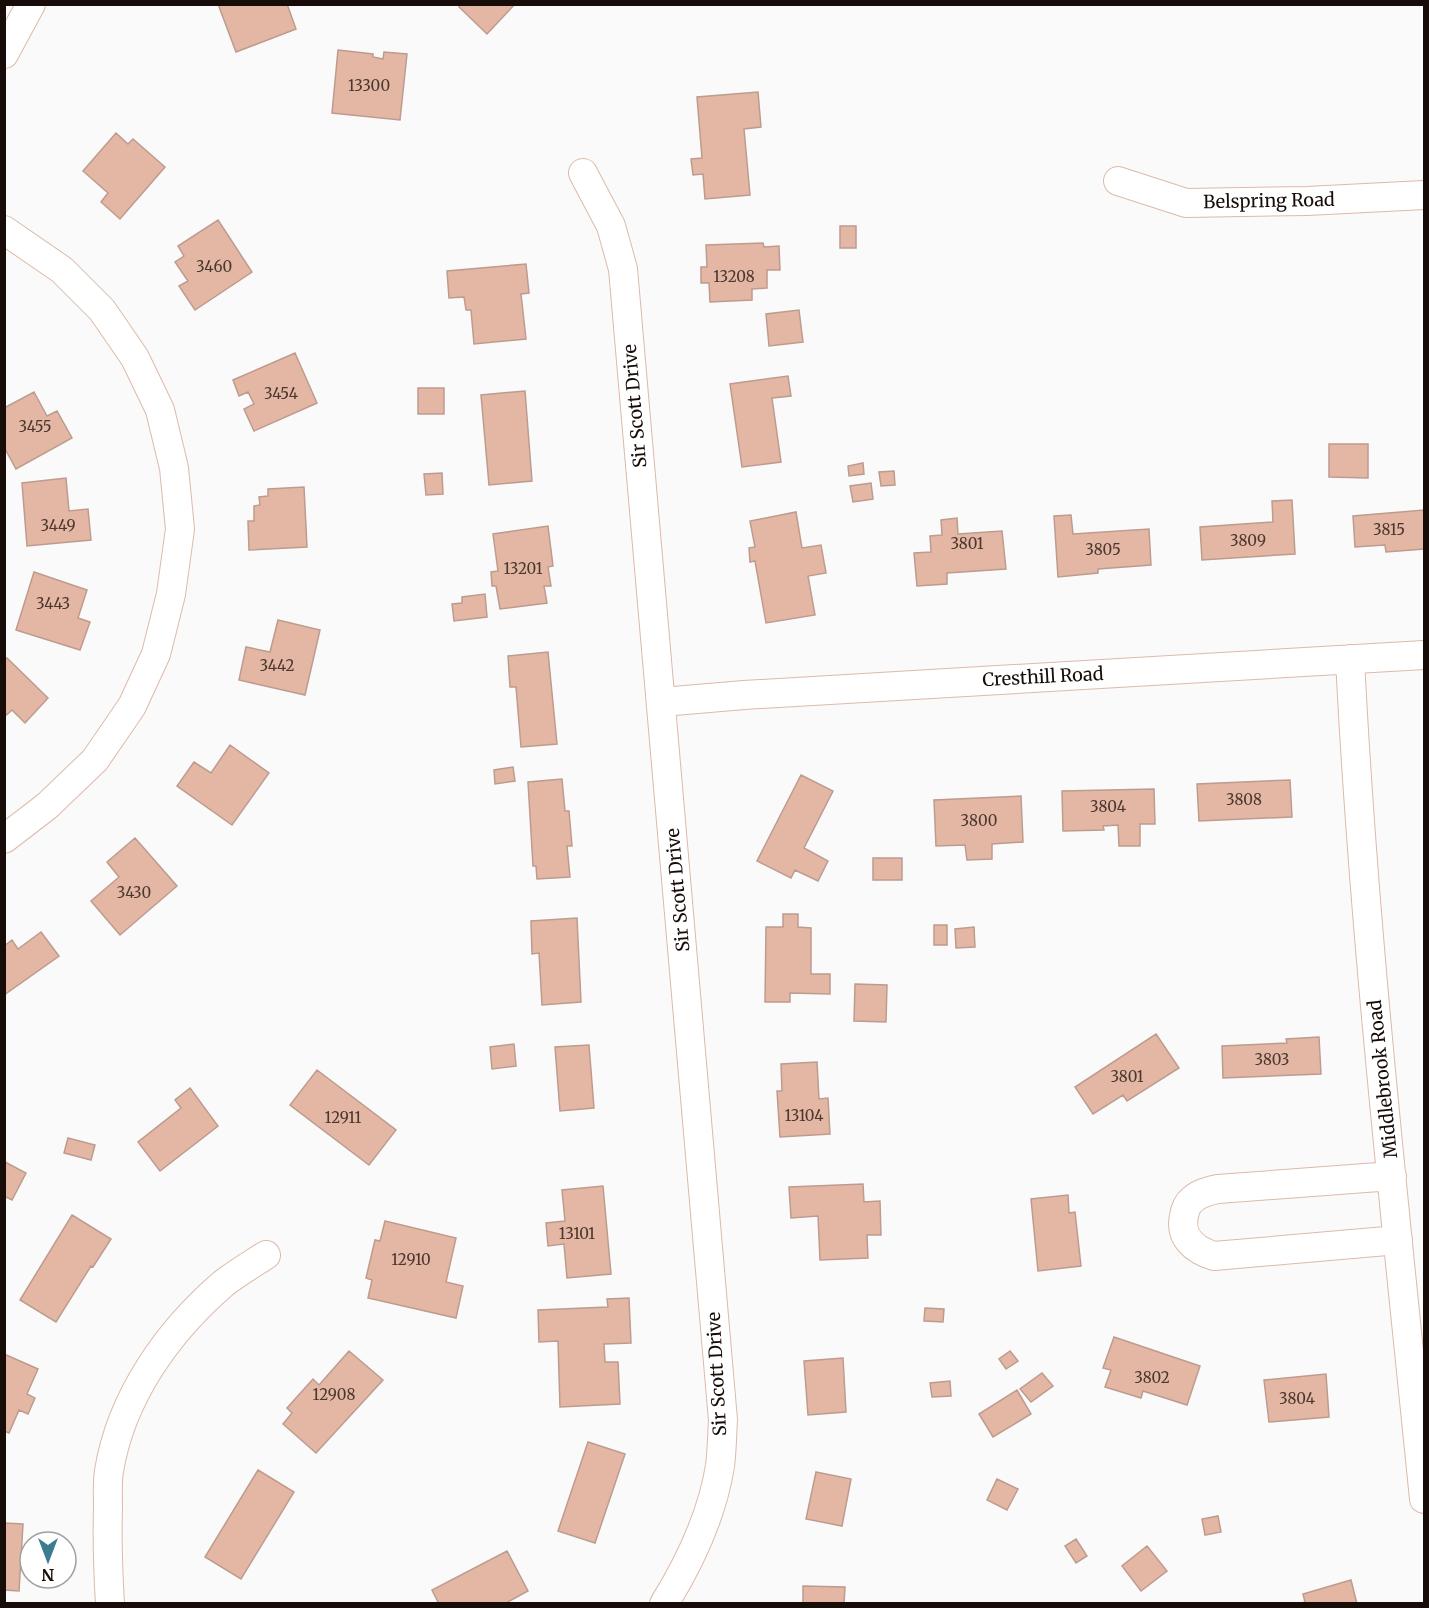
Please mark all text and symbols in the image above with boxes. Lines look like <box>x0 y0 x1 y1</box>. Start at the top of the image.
house number: 13300 <box>348 76 390 95</box>
street label: Belspring Road <box>1203 188 1335 213</box>
house number: 3460 <box>196 257 232 276</box>
house number: 13208 <box>713 267 755 286</box>
street label: Sir Scott Drive <box>618 343 651 469</box>
house number: 3454 <box>264 384 298 403</box>
house number: 3455 <box>18 417 52 436</box>
house number: 3449 <box>40 516 76 535</box>
house number: 3815 <box>1373 520 1405 539</box>
house number: 3809 <box>1230 531 1266 550</box>
house number: 3801 <box>950 534 984 553</box>
house number: 3805 <box>1085 540 1121 559</box>
house number: 13201 <box>504 559 543 578</box>
house number: 3443 <box>36 594 70 613</box>
house number: 3442 <box>259 656 295 675</box>
street label: Cresthill Road <box>982 662 1104 691</box>
house number: 3808 <box>1226 790 1262 809</box>
house number: 3804 <box>1090 797 1126 816</box>
house number: 3800 <box>961 811 997 830</box>
street label: Sir Scott Drive <box>661 827 694 953</box>
house number: 3430 <box>117 883 151 902</box>
street label: Middlebrook Road <box>1363 998 1402 1159</box>
house number: 3803 <box>1255 1050 1289 1069</box>
house number: 3801 <box>1110 1067 1144 1086</box>
house number: 13104 <box>784 1106 824 1125</box>
house number: 12911 <box>325 1108 362 1127</box>
house number: 13101 <box>559 1224 595 1243</box>
house number: 12910 <box>391 1250 431 1269</box>
street label: Sir Scott Drive <box>702 1311 731 1437</box>
house number: 3802 <box>1134 1368 1170 1387</box>
house number: 12908 <box>313 1385 355 1404</box>
house number: 3804 <box>1279 1389 1315 1408</box>
north arrow <box>18 1530 78 1590</box>
text: N <box>41 1565 54 1585</box>

